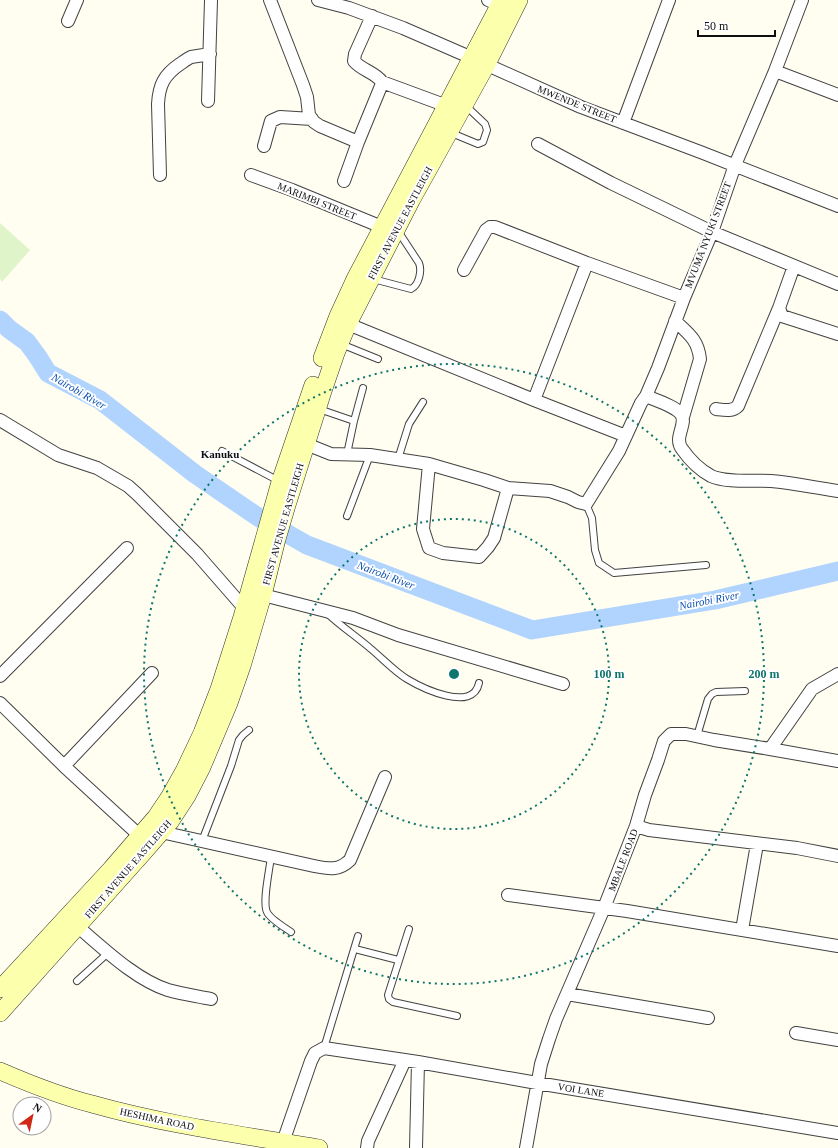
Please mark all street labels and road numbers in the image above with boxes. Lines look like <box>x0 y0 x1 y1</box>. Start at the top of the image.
street label: MWENDE STREET <box>536 83 618 125</box>
street label: FIRST AVENUE EASTLEIGH <box>365 165 435 281</box>
street label: MARIMBI STREET <box>276 180 358 222</box>
street label: MVUMA NYUKI STREET <box>683 180 733 290</box>
street label: FIRST AVENUE EASTLEIGH <box>260 462 306 586</box>
street label: FIRST AVENUE EASTLEIGH <box>82 818 174 920</box>
street label: MBALE ROAD <box>606 827 640 893</box>
street label: VOI LANE <box>557 1081 605 1099</box>
street label: HESHIMA ROAD <box>119 1106 195 1132</box>

